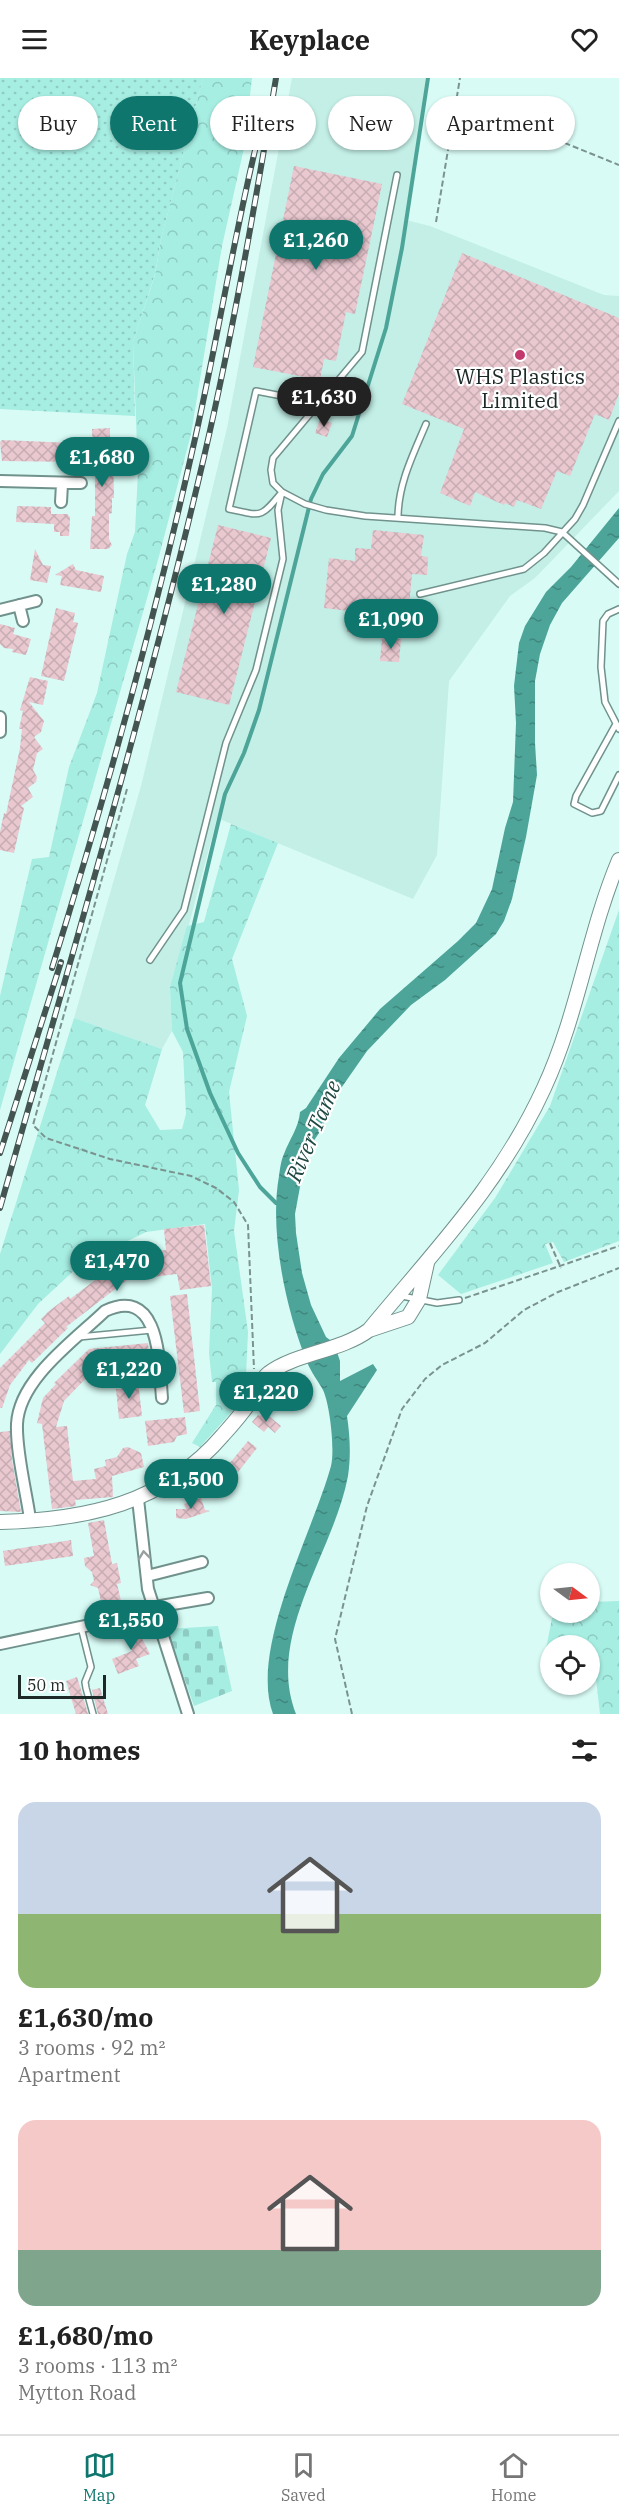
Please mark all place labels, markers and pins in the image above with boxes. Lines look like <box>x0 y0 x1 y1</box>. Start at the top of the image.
pin: £1,260 <box>267 220 365 271</box>
marker: WHS Plastics Limited <box>513 348 527 362</box>
place label: WHS Plastics Limited <box>455 362 585 414</box>
pin: £1,630 <box>275 377 373 428</box>
pin: £1,680 <box>53 437 151 488</box>
pin: £1,280 <box>175 564 273 615</box>
pin: £1,090 <box>342 599 440 650</box>
pin: £1,470 <box>68 1241 166 1292</box>
pin: £1,220 <box>80 1349 178 1400</box>
pin: £1,220 <box>217 1372 315 1423</box>
pin: £1,500 <box>142 1459 240 1510</box>
pin: £1,550 <box>82 1600 180 1651</box>

